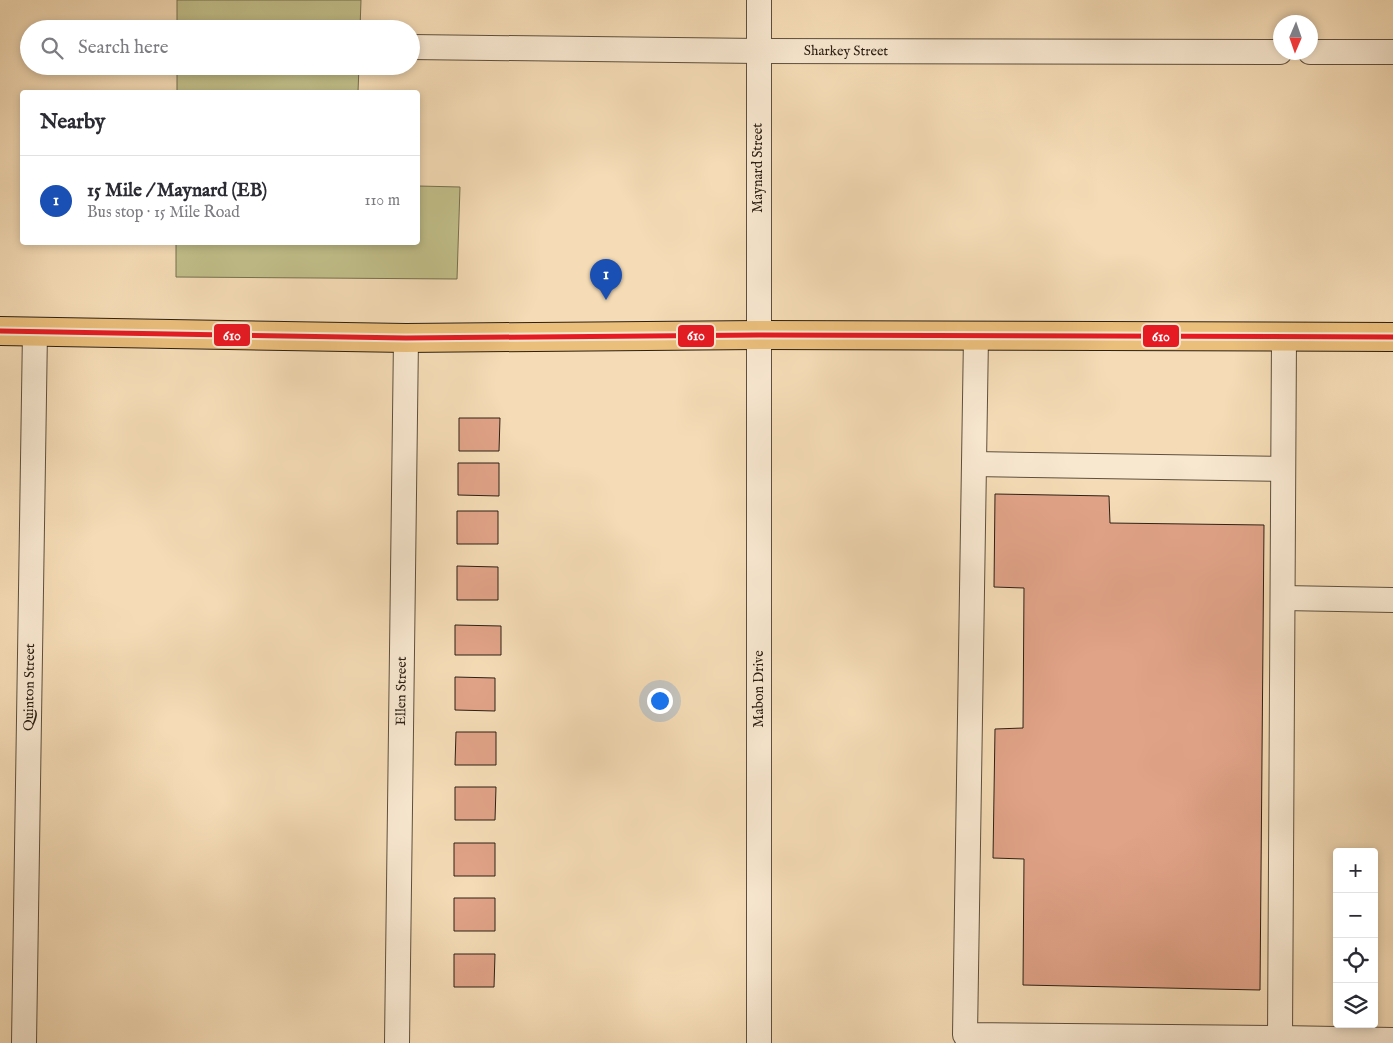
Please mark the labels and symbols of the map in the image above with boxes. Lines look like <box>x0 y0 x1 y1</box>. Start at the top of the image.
north arrow <box>1273 15 1318 60</box>
street label: Sharkey Street <box>804 42 888 60</box>
street label: Maynard Street <box>749 123 767 213</box>
pin: 1 <box>590 259 622 300</box>
line badge: 610 <box>213 323 251 347</box>
line badge: 610 <box>677 324 715 348</box>
line badge: 610 <box>1142 324 1180 348</box>
text: 610 <box>223 327 241 345</box>
text: 610 <box>687 327 705 345</box>
text: 610 <box>1152 328 1170 346</box>
street label: Quinton Street <box>20 643 39 731</box>
street label: Mabon Drive <box>750 650 768 728</box>
street label: Ellen Street <box>392 656 411 726</box>
your location <box>647 688 673 714</box>

